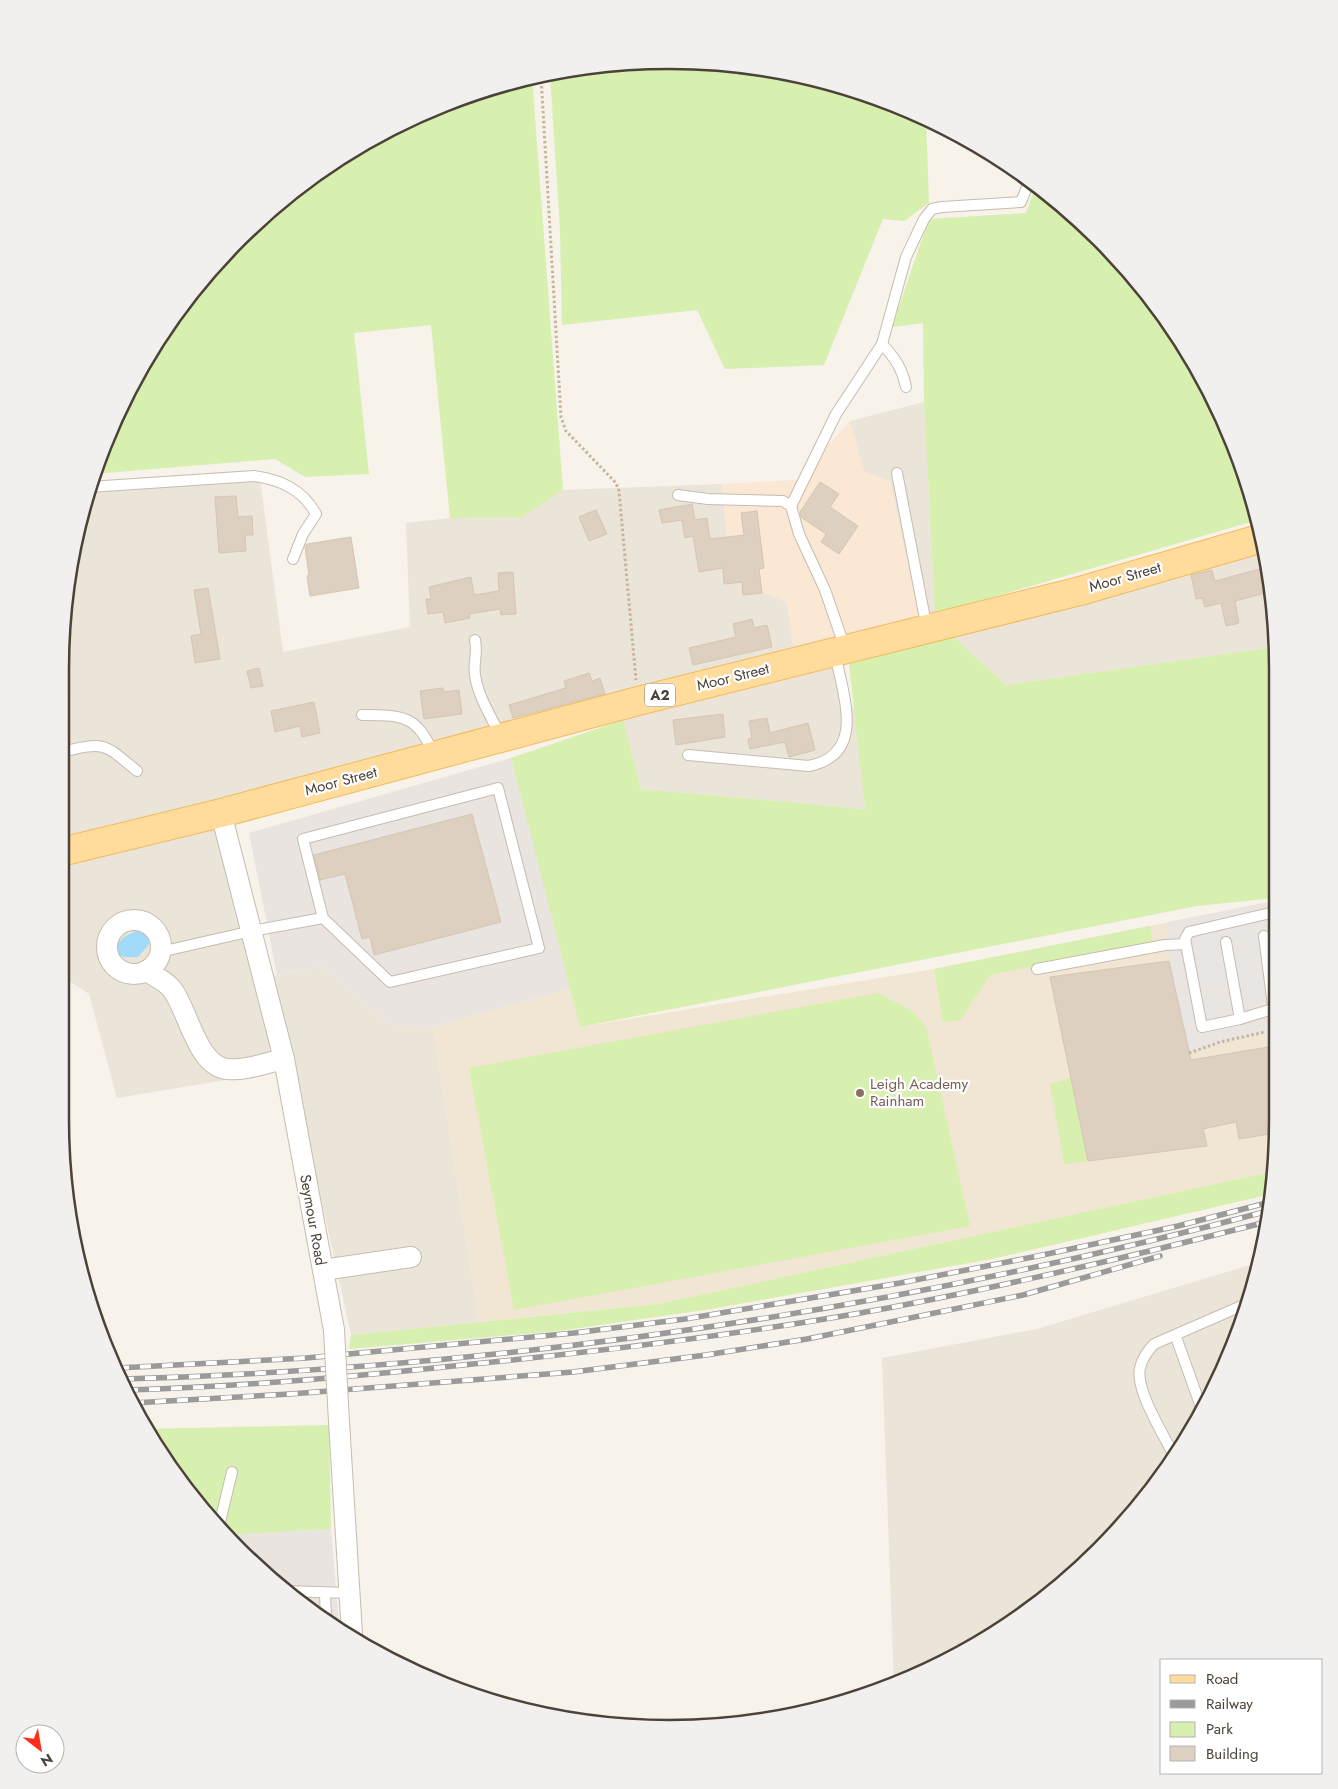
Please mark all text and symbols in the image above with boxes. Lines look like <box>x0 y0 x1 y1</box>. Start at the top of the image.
street label: Moor Street <box>1086 556 1164 598</box>
street label: Moor Street <box>694 657 772 697</box>
road number: A2 <box>645 684 675 706</box>
street label: Moor Street <box>302 761 380 801</box>
place label: Leigh Academy Rainham <box>870 1073 968 1112</box>
marker: Leigh Academy Rainham <box>854 1087 866 1099</box>
street label: Seymour Road <box>294 1173 332 1267</box>
legend <box>1160 1659 1323 1774</box>
text: Road <box>1206 1668 1238 1690</box>
text: Railway <box>1206 1693 1253 1715</box>
text: Park <box>1206 1718 1233 1740</box>
north arrow <box>15 1724 65 1774</box>
text: Building <box>1206 1743 1258 1765</box>
text: N <box>37 1749 57 1772</box>

